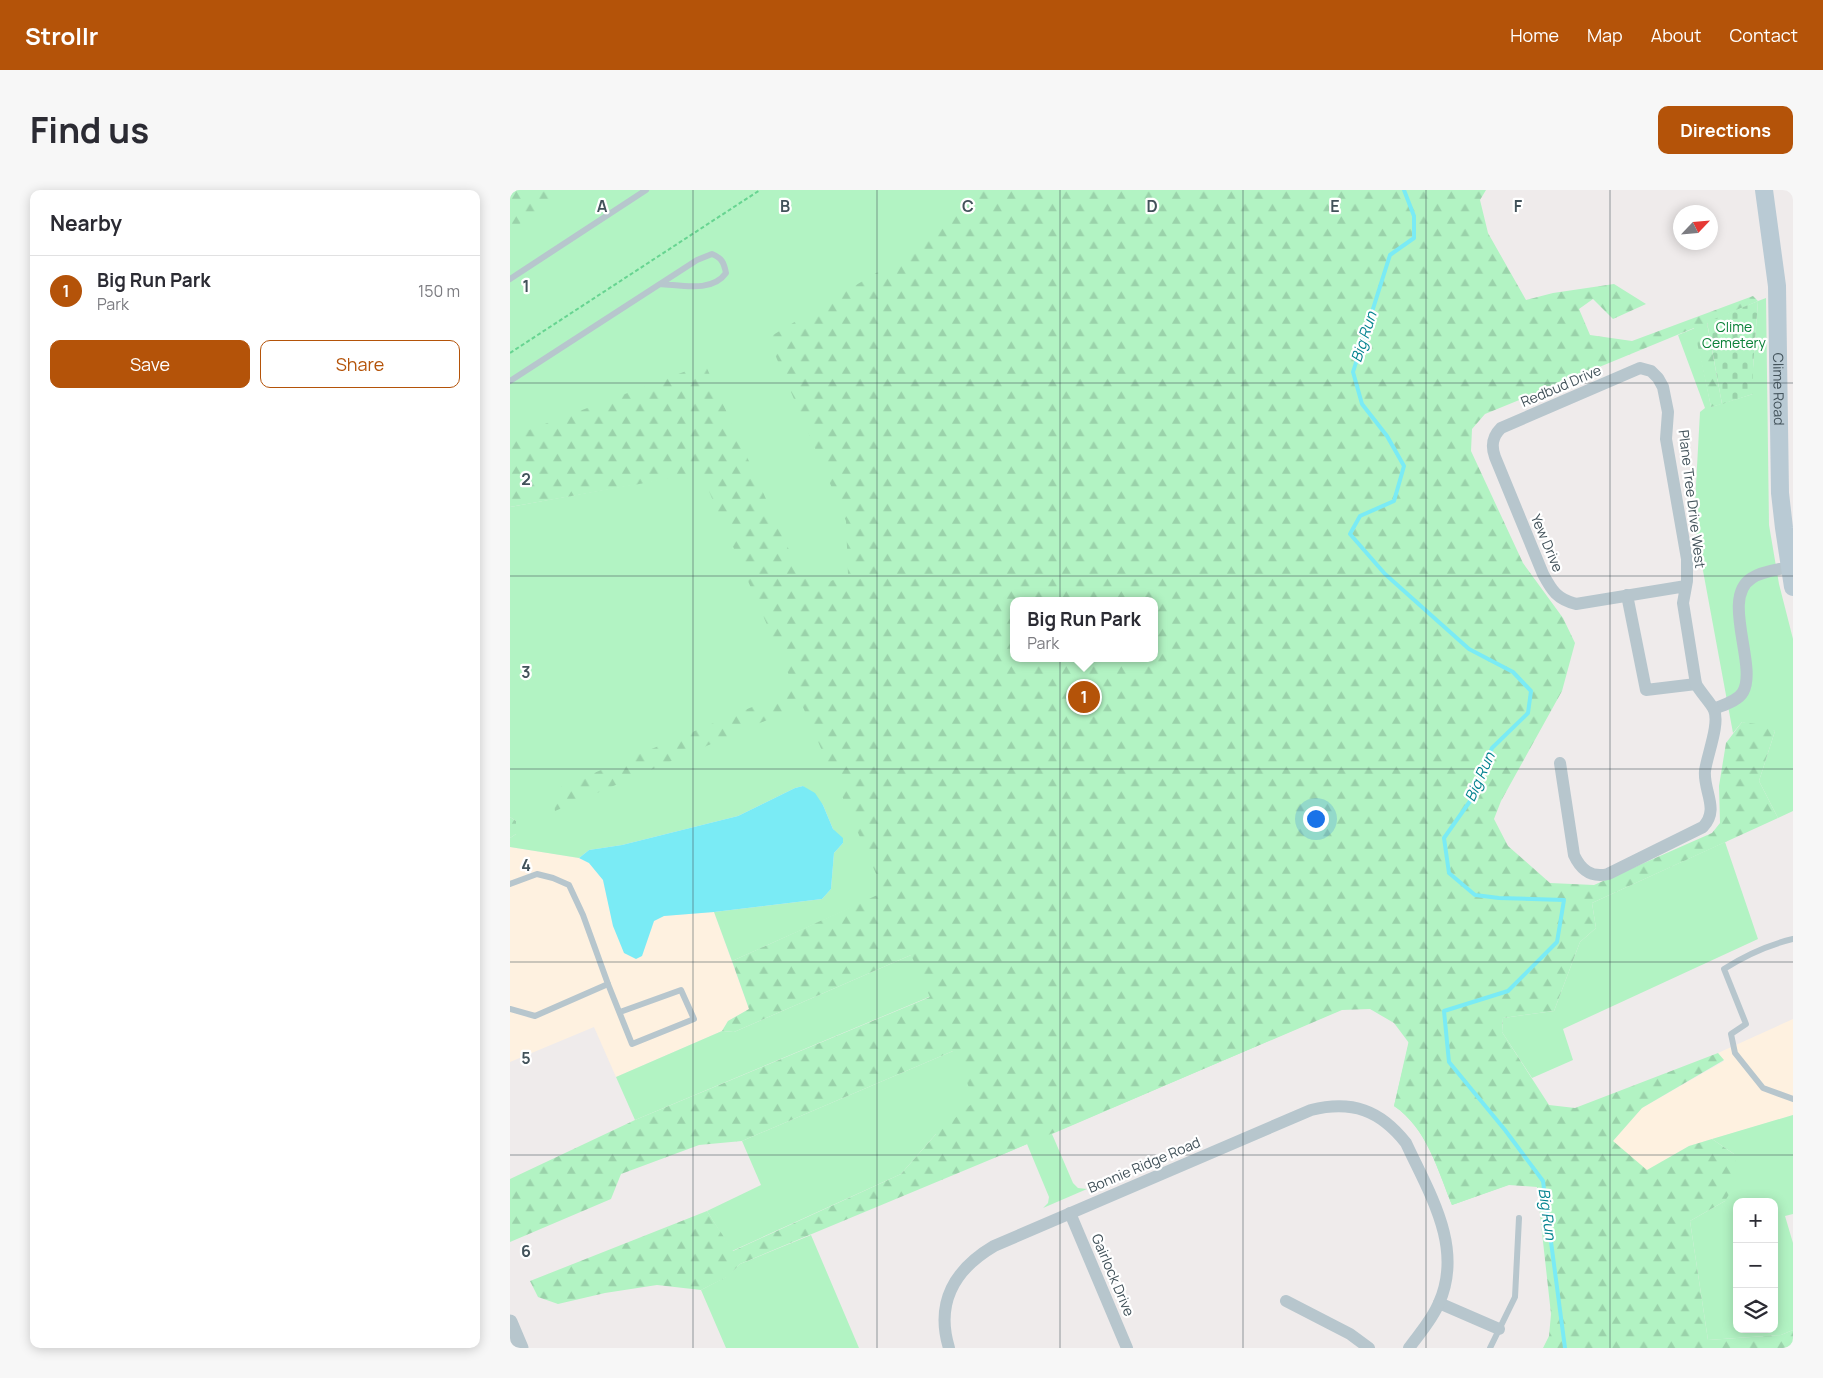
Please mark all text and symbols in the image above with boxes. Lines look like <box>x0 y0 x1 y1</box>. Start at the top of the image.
text: Strollr <box>25 19 98 52</box>
text: Home <box>1510 23 1559 47</box>
text: Map <box>1587 23 1623 47</box>
text: About <box>1651 23 1701 47</box>
text: Contact <box>1729 23 1798 47</box>
text: Find us <box>30 106 149 154</box>
button: Directions <box>1658 106 1793 154</box>
text: A <box>597 195 608 217</box>
text: B <box>780 195 790 217</box>
text: C <box>962 195 974 217</box>
text: D <box>1146 195 1158 217</box>
text: E <box>1330 195 1340 217</box>
text: F <box>1514 195 1523 217</box>
north arrow <box>1673 205 1718 250</box>
text: Nearby <box>50 209 122 237</box>
text: Big Run Park <box>97 267 211 293</box>
text: 1 <box>522 275 530 297</box>
text: 1 <box>62 280 70 302</box>
text: 150 m <box>418 280 460 302</box>
text: Park <box>97 293 129 315</box>
water label: Big Run <box>1346 308 1382 365</box>
park label: Clime Cemetery <box>1702 317 1767 352</box>
button: Save <box>50 340 250 388</box>
button: Share <box>260 340 460 388</box>
street label: Clime Road <box>1769 353 1789 426</box>
street label: Redbud Drive <box>1518 360 1604 411</box>
street label: Plane Tree Drive West <box>1675 429 1710 570</box>
text: 2 <box>521 468 531 490</box>
street label: Yew Drive <box>1527 511 1568 575</box>
popup <box>1010 597 1158 662</box>
text: Big Run Park <box>1027 606 1141 632</box>
text: Park <box>1027 632 1059 654</box>
text: 3 <box>521 661 531 683</box>
pin: 1 <box>1068 678 1100 716</box>
water label: Big Run <box>1459 748 1500 805</box>
your location <box>1303 806 1329 832</box>
text: 4 <box>521 854 531 876</box>
text: 5 <box>521 1047 531 1069</box>
street label: Bonnie Ridge Road <box>1085 1132 1203 1197</box>
water label: Big Run <box>1533 1187 1562 1242</box>
map controls <box>1733 1198 1778 1333</box>
button: + <box>1733 1198 1778 1243</box>
street label: Gairlock Drive <box>1088 1231 1139 1319</box>
text: 6 <box>521 1240 531 1262</box>
button: − <box>1733 1243 1778 1288</box>
button: layers <box>1733 1288 1778 1333</box>

